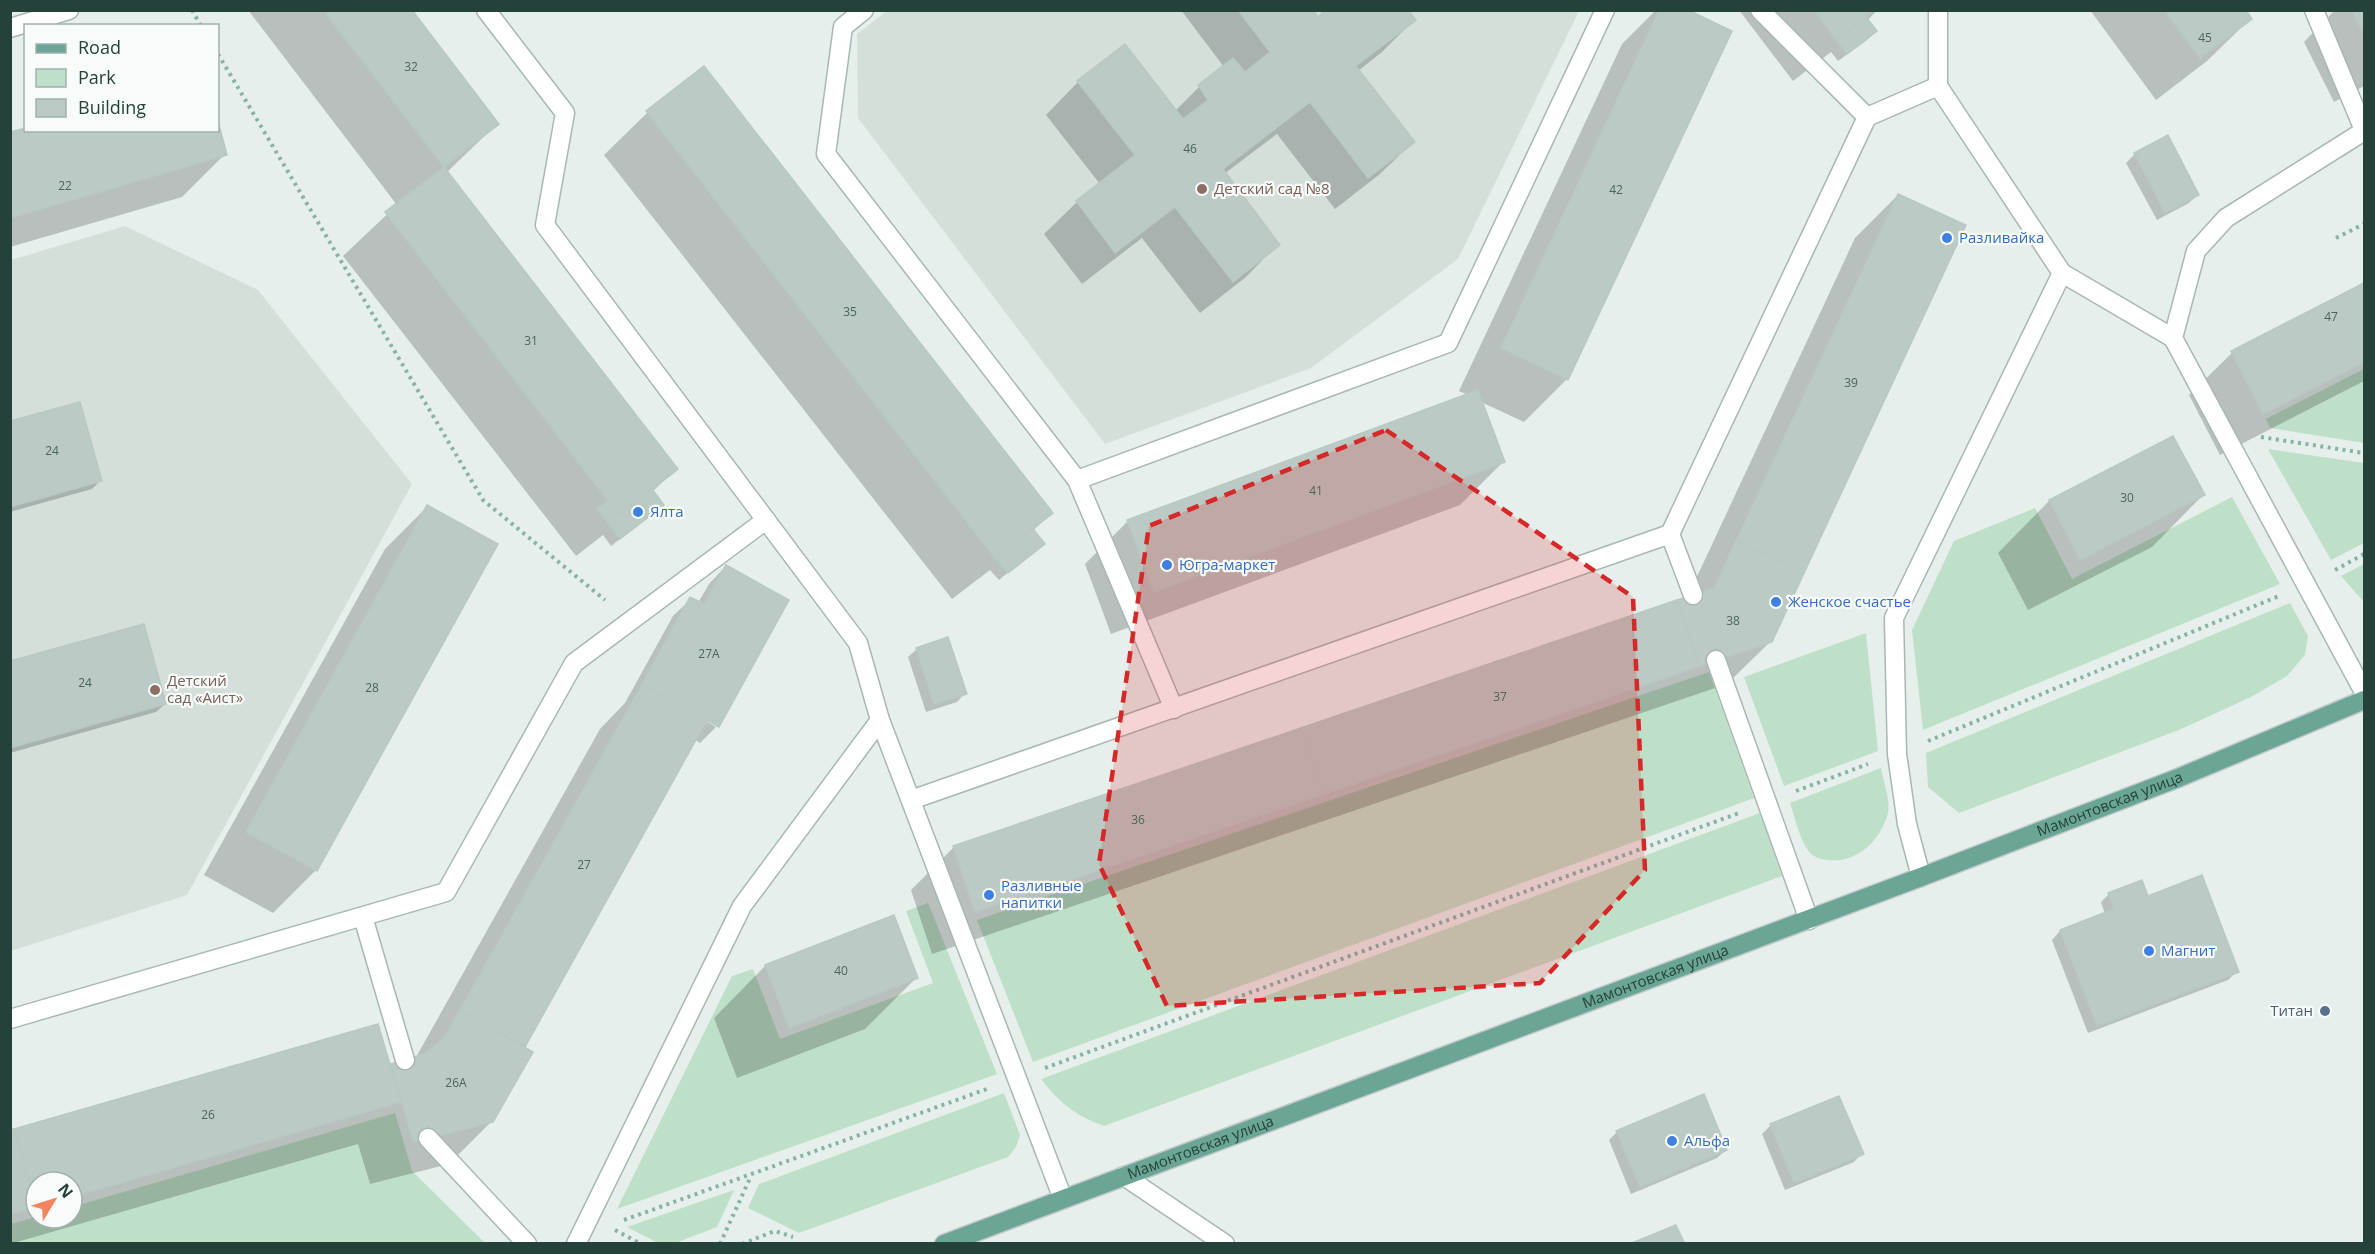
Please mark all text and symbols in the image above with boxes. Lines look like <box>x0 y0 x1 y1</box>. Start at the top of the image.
legend <box>24 24 219 132</box>
house number: 45 <box>2198 29 2212 46</box>
text: Road <box>78 35 121 59</box>
house number: 32 <box>404 58 418 75</box>
text: Park <box>78 65 116 89</box>
text: Building <box>78 95 146 119</box>
house number: 46 <box>1183 140 1197 157</box>
house number: 22 <box>58 177 72 194</box>
place label: Детский сад №8 <box>1214 178 1330 198</box>
house number: 42 <box>1609 181 1623 198</box>
marker: Детский сад №8 <box>1195 182 1209 196</box>
place label: Разливайка <box>1959 227 2044 247</box>
marker: Разливайка <box>1940 231 1954 245</box>
house number: 35 <box>843 303 857 320</box>
house number: 47 <box>2324 308 2338 325</box>
house number: 31 <box>524 332 538 349</box>
house number: 39 <box>1844 374 1858 391</box>
house number: 24 <box>45 442 59 459</box>
house number: 41 <box>1309 482 1323 499</box>
house number: 30 <box>2120 489 2134 506</box>
place label: Ялта <box>650 501 683 521</box>
marker: Ялта <box>631 505 645 519</box>
place label: Югра-маркет <box>1179 554 1275 574</box>
marker: Югра-маркет <box>1160 558 1174 572</box>
place label: Женское счастье <box>1788 591 1911 611</box>
marker: Женское счастье <box>1769 595 1783 609</box>
house number: 38 <box>1726 612 1740 629</box>
house number: 27А <box>698 645 720 662</box>
place label: Детский сад «Аист» <box>167 670 243 707</box>
house number: 24 <box>78 674 92 691</box>
house number: 28 <box>365 679 379 696</box>
marker: Детский сад «Аист» <box>148 683 162 697</box>
house number: 37 <box>1493 688 1507 705</box>
street label: Мамонтовская улица <box>2034 766 2186 841</box>
house number: 36 <box>1131 811 1145 828</box>
house number: 27 <box>577 856 591 873</box>
place label: Разливные напитки <box>1001 875 1082 912</box>
marker: Разливные напитки <box>982 888 996 902</box>
street label: Мамонтовская улица <box>1579 939 1731 1012</box>
place label: Магнит <box>2161 940 2215 960</box>
marker: Магнит <box>2142 944 2156 958</box>
house number: 40 <box>834 962 848 979</box>
place label: Титан <box>2270 1000 2313 1020</box>
marker: Титан <box>2318 1004 2332 1018</box>
house number: 26А <box>445 1074 467 1091</box>
house number: 26 <box>201 1106 215 1123</box>
street label: Мамонтовская улица <box>1124 1110 1276 1183</box>
place label: Альфа <box>1684 1130 1730 1150</box>
marker: Альфа <box>1665 1134 1679 1148</box>
north arrow <box>24 1170 84 1230</box>
text: N <box>53 1179 78 1203</box>

